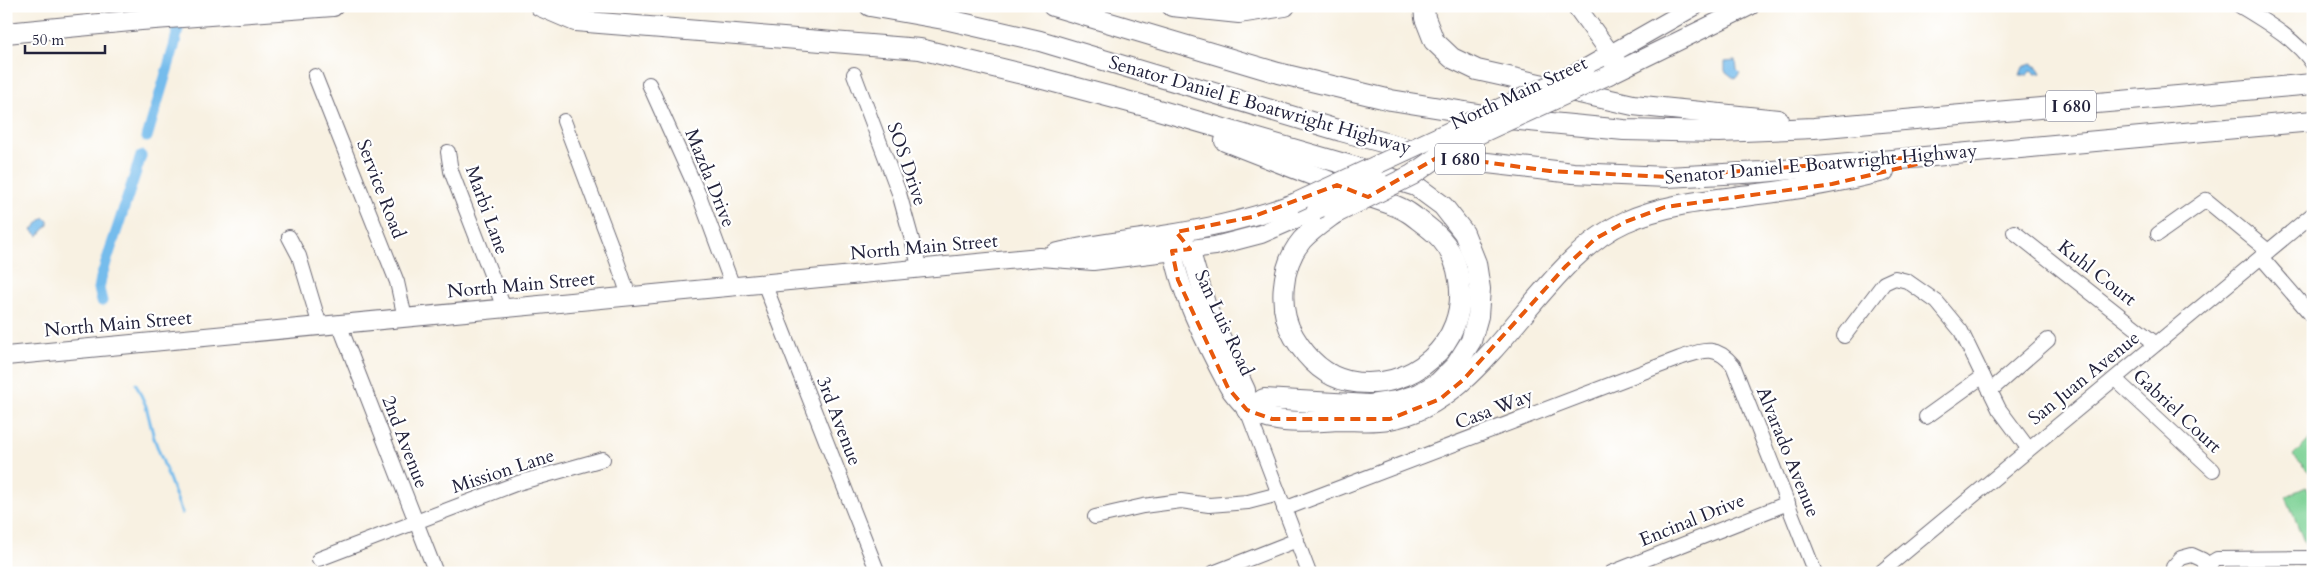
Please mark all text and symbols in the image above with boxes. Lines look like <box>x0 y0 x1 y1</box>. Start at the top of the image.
scale bar <box>25 22 105 54</box>
text: 50 m <box>32 30 64 50</box>
street label: Senator Daniel E Boatwright Highway <box>1106 49 1414 161</box>
street label: North Main Street <box>1446 50 1592 136</box>
road number: I 680 <box>2046 90 2096 122</box>
street label: SOS Drive <box>881 119 933 209</box>
street label: Mazda Drive <box>678 125 742 231</box>
street label: Service Road <box>350 136 412 242</box>
street label: Senator Daniel E Boatwright Highway <box>1664 137 1978 191</box>
road number: I 680 <box>1435 144 1485 174</box>
street label: Marbi Lane <box>459 162 515 258</box>
street label: North Main Street <box>849 228 999 266</box>
street label: Kuhl Court <box>2052 234 2142 312</box>
street label: North Main Street <box>446 266 596 304</box>
street label: San Luis Road <box>1188 266 1260 380</box>
street label: North Main Street <box>43 305 193 343</box>
street label: San Juan Avenue <box>2023 325 2145 431</box>
street label: Gabriel Court <box>2127 363 2227 459</box>
street label: 3rd Avenue <box>810 373 868 469</box>
street label: Casa Way <box>1451 382 1537 436</box>
street label: Alvarado Avenue <box>1750 383 1826 521</box>
street label: 2nd Avenue <box>375 392 435 492</box>
street label: Mission Lane <box>448 442 558 500</box>
street label: Encinal Drive <box>1635 487 1749 553</box>

